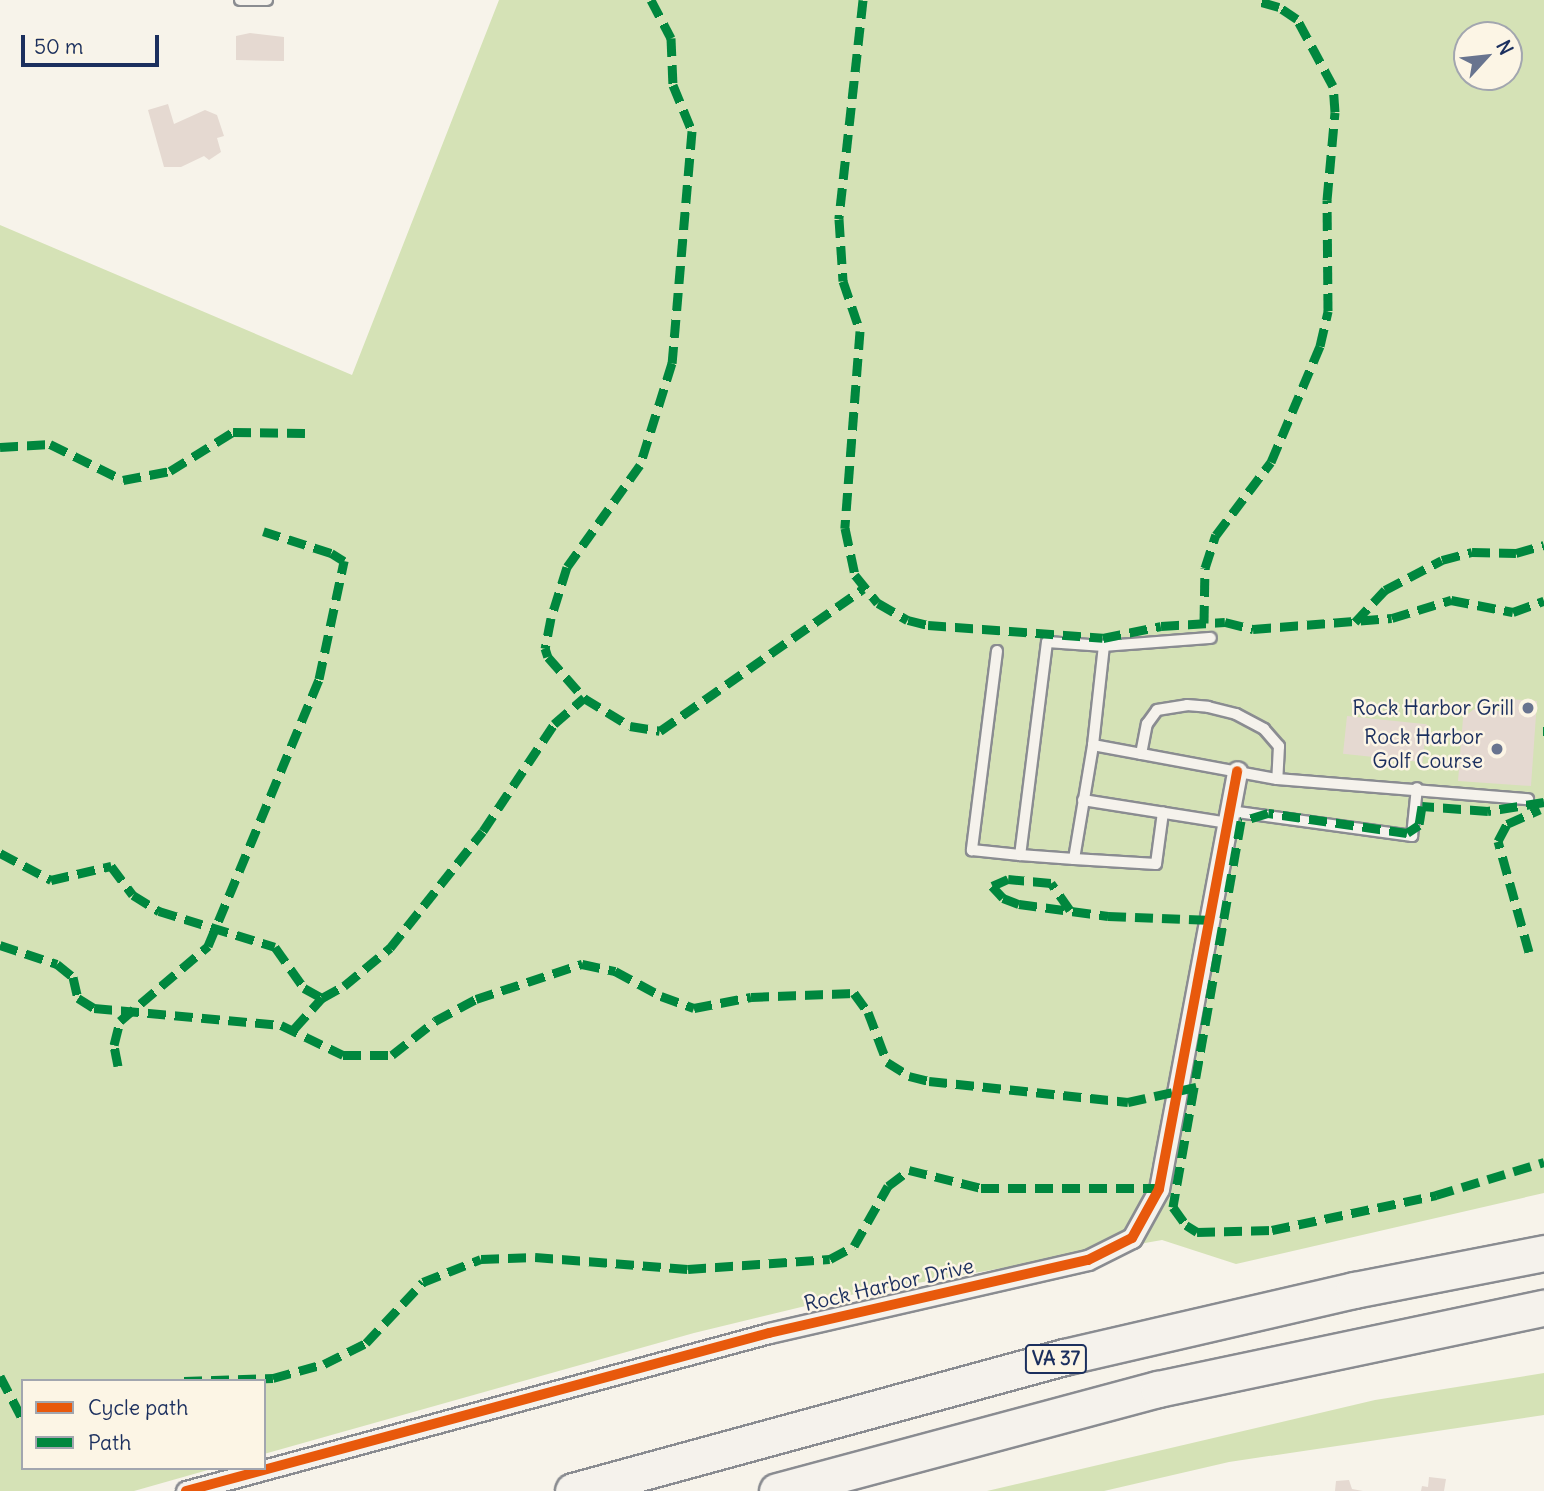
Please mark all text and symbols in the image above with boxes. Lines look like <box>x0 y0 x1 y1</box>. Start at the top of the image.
scale bar <box>24 21 163 65</box>
north arrow <box>1453 21 1523 91</box>
text: 50 m <box>34 33 83 60</box>
text: N <box>1491 36 1519 59</box>
place label: Rock Harbor Grill <box>1352 695 1514 721</box>
marker: Rock Harbor Grill <box>1520 700 1536 716</box>
place label: Rock Harbor Golf Course <box>1364 724 1483 774</box>
marker: Rock Harbor Golf Course <box>1489 741 1505 757</box>
street label: Rock Harbor Drive <box>802 1253 976 1317</box>
road number: VA 37 <box>1024 1344 1088 1374</box>
legend <box>21 1379 266 1470</box>
text: Cycle path <box>88 1394 188 1421</box>
text: Path <box>88 1429 131 1456</box>

